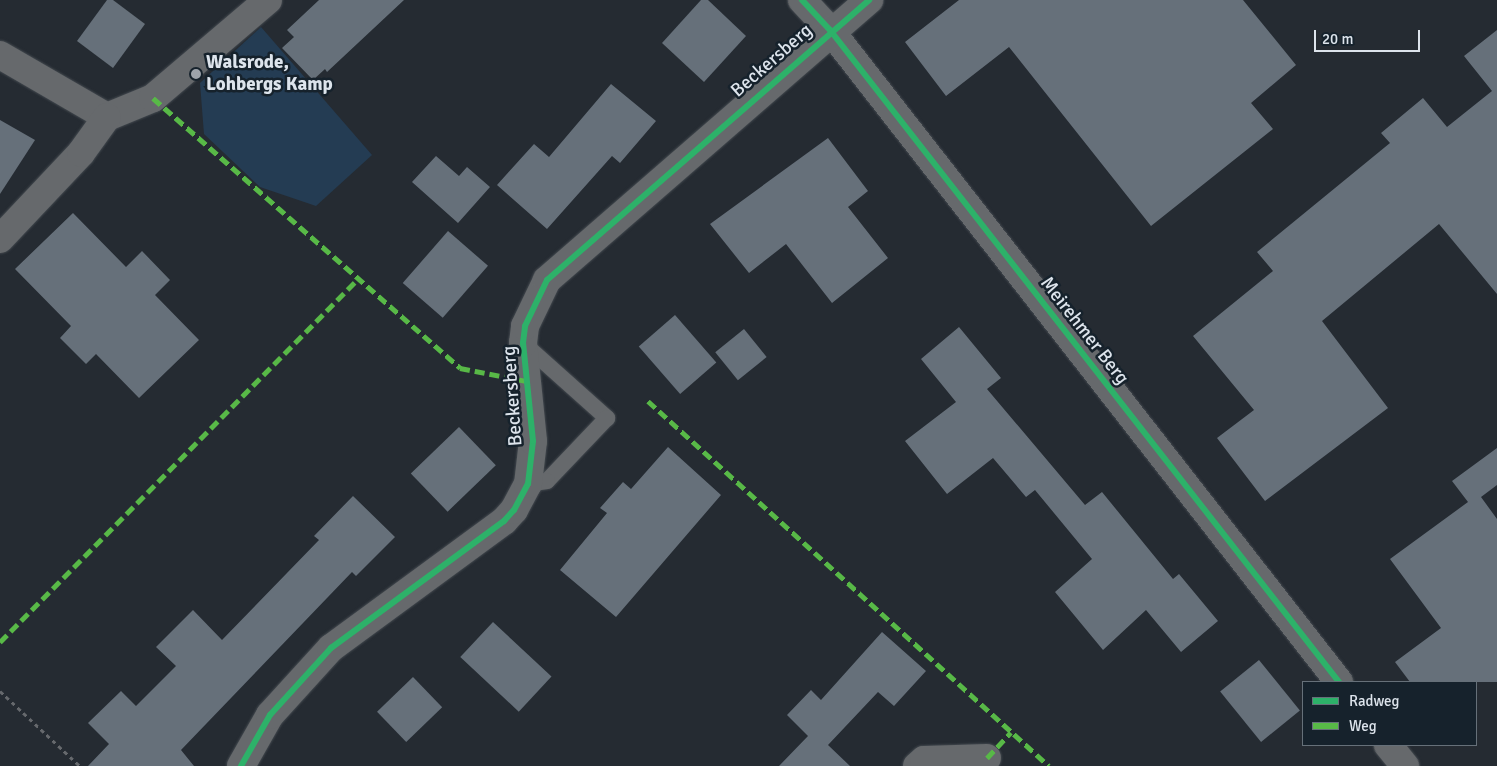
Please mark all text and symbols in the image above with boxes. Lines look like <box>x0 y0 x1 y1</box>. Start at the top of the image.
street label: Beckersberg <box>727 19 817 103</box>
scale bar <box>1317 20 1423 52</box>
text: 20 m <box>1322 30 1353 48</box>
place label: Walsrode, Lohbergs Kamp <box>206 52 333 96</box>
marker: Walsrode, Lohbergs Kamp <box>190 68 202 80</box>
street label: Meirehmer Berg <box>1035 273 1133 389</box>
street label: Beckersberg <box>498 345 528 447</box>
legend <box>1302 681 1477 746</box>
text: Radweg <box>1349 692 1399 710</box>
text: Weg <box>1349 717 1377 735</box>

